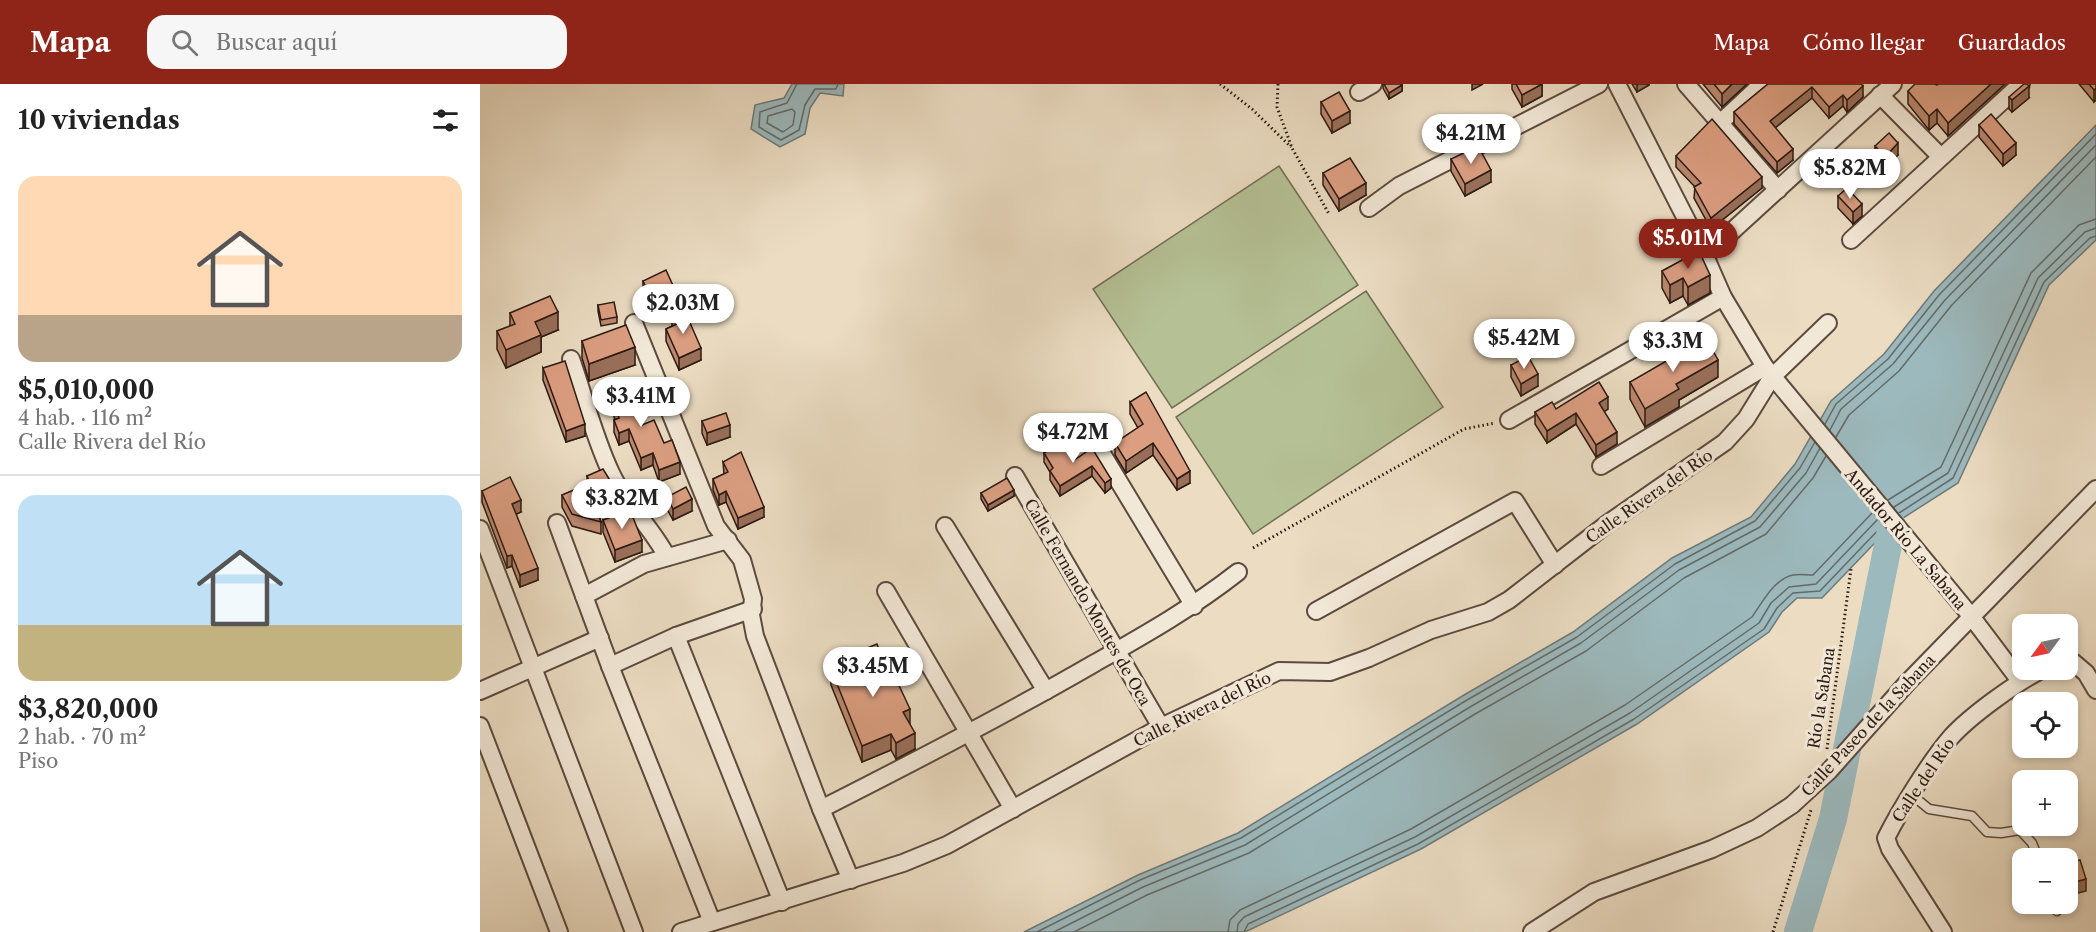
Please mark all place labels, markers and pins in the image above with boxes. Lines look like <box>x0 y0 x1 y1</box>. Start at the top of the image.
pin: $4.21M <box>1422 114 1520 165</box>
pin: $5.82M <box>1801 149 1899 200</box>
pin: $5.01M <box>1639 219 1737 270</box>
pin: $2.03M <box>634 284 732 335</box>
pin: $5.42M <box>1475 319 1573 370</box>
pin: $3.3M <box>1631 322 1715 373</box>
pin: $3.41M <box>592 377 690 428</box>
pin: $4.72M <box>1024 413 1122 464</box>
pin: $3.82M <box>573 479 671 530</box>
pin: $3.45M <box>824 647 922 698</box>

